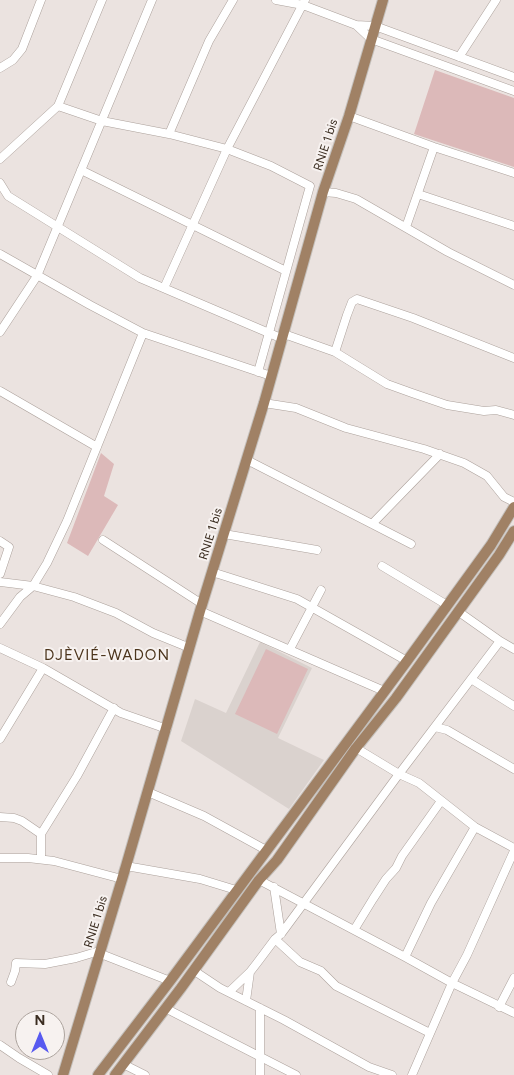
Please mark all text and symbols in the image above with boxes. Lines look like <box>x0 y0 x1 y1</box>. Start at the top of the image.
street label: RNIE 1 bis <box>311 117 341 173</box>
street label: RNIE 1 bis <box>196 506 226 562</box>
district label: DJÈVIÉ-WADON <box>42 647 172 665</box>
street label: RNIE 1 bis <box>81 894 111 950</box>
north arrow <box>15 1010 65 1060</box>
text: N <box>35 1012 45 1029</box>

